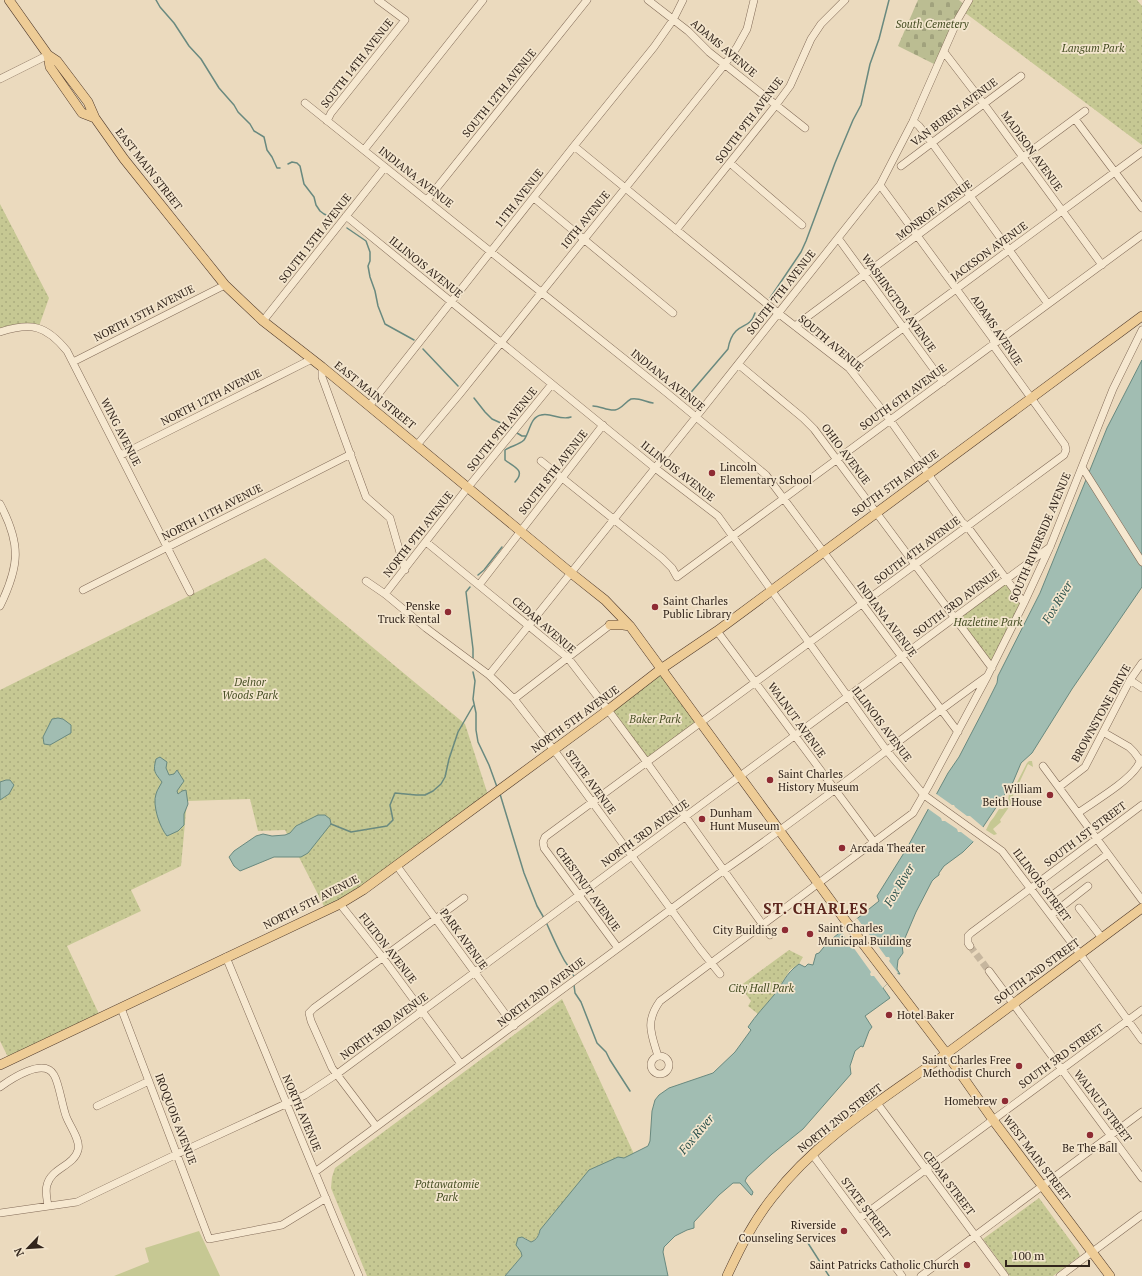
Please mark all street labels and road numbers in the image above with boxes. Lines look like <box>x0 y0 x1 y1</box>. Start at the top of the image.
street label: SOUTH 14TH AVENUE <box>318 15 396 111</box>
street label: ADAMS AVENUE <box>688 16 760 80</box>
street label: SOUTH 12TH AVENUE <box>459 46 539 140</box>
street label: SOUTH 9TH AVENUE <box>712 74 786 166</box>
street label: VAN BUREN AVENUE <box>908 75 1000 149</box>
street label: MADISON AVENUE <box>998 108 1066 194</box>
street label: EAST MAIN STREET <box>113 125 185 213</box>
street label: INDIANA AVENUE <box>376 143 456 211</box>
street label: 11TH AVENUE <box>492 166 546 230</box>
street label: MONROE AVENUE <box>893 177 975 243</box>
street label: 10TH AVENUE <box>557 188 613 252</box>
street label: SOUTH 13TH AVENUE <box>276 190 354 286</box>
street label: JACKSON AVENUE <box>948 218 1030 284</box>
street label: ILLINOIS AVENUE <box>386 233 466 301</box>
street label: SOUTH 7TH AVENUE <box>743 247 819 337</box>
street label: WASHINGTON AVENUE <box>859 251 939 355</box>
street label: NORTH 13TH AVENUE <box>91 281 197 345</box>
street label: ADAMS AVENUE <box>968 292 1026 368</box>
street label: SOUTH AVENUE <box>796 312 866 374</box>
street label: INDIANA AVENUE <box>628 346 708 414</box>
street label: EAST MAIN STREET <box>332 358 419 432</box>
street label: SOUTH 6TH AVENUE <box>857 361 949 433</box>
street label: NORTH 12TH AVENUE <box>158 365 264 429</box>
street label: SOUTH 9TH AVENUE <box>464 384 540 474</box>
street label: WING AVENUE <box>98 396 144 468</box>
street label: OHIO AVENUE <box>819 421 873 487</box>
street label: SOUTH 8TH AVENUE <box>515 427 591 517</box>
street label: ILLINOIS AVENUE <box>638 438 718 504</box>
street label: SOUTH 5TH AVENUE <box>849 447 941 519</box>
street label: SOUTH RIVERSIDE AVENUE <box>1006 470 1074 604</box>
street label: NORTH 11TH AVENUE <box>159 480 265 544</box>
street label: NORTH 9TH AVENUE <box>380 488 456 580</box>
street label: SOUTH 4TH AVENUE <box>871 513 963 587</box>
street label: SOUTH 3RD AVENUE <box>910 566 1002 640</box>
street label: INDIANA AVENUE <box>854 578 920 660</box>
street label: CEDAR AVENUE <box>509 594 579 656</box>
street label: BROWNSTONE DRIVE <box>1068 662 1134 764</box>
street label: WALNUT AVENUE <box>765 680 829 760</box>
street label: NORTH 5TH AVENUE <box>528 682 622 756</box>
street label: ILLINOIS AVENUE <box>849 684 915 764</box>
street label: STATE AVENUE <box>563 747 619 817</box>
street label: NORTH 3RD AVENUE <box>598 796 692 870</box>
street label: SOUTH 1ST STREET <box>1041 798 1129 870</box>
street label: CHESTNUT AVENUE <box>553 844 623 934</box>
street label: ILLINOIS STREET <box>1010 846 1074 924</box>
street label: NORTH 5TH AVENUE <box>261 872 361 932</box>
street label: PARK AVENUE <box>437 906 491 972</box>
street label: FULTON AVENUE <box>356 910 420 986</box>
street label: SOUTH 2ND STREET <box>991 935 1083 1007</box>
street label: NORTH 2ND AVENUE <box>494 954 588 1030</box>
street label: NORTH 3RD AVENUE <box>337 989 431 1063</box>
street label: SOUTH 3RD STREET <box>1016 1020 1106 1092</box>
street label: WALNUT STREET <box>1071 1067 1135 1145</box>
street label: IROQUOIS AVENUE <box>152 1071 200 1167</box>
street label: NORTH AVENUE <box>280 1072 324 1154</box>
street label: NORTH 2ND STREET <box>795 1080 885 1155</box>
street label: WEST MAIN STREET <box>1000 1113 1074 1204</box>
street label: CEDAR STREET <box>920 1148 978 1218</box>
street label: STATE STREET <box>838 1174 894 1242</box>

